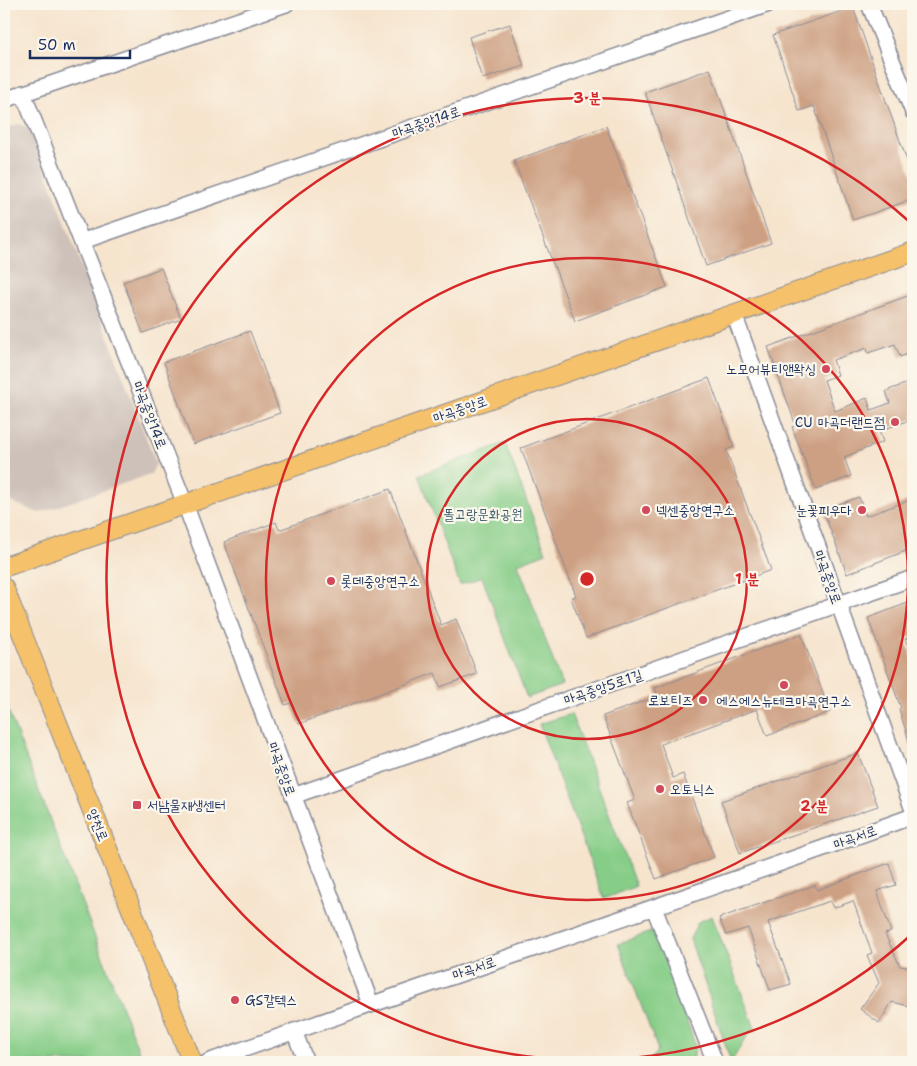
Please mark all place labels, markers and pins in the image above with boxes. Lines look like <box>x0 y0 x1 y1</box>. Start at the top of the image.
place label: 노모어뷰티앤왁싱 <box>726 360 816 378</box>
marker: 노모어뷰티앤왁싱 <box>820 363 832 375</box>
place label: CU 마곡더랜드점 <box>795 413 885 431</box>
marker: CU 마곡더랜드점 <box>889 416 901 428</box>
place label: 넥센중앙연구소 <box>656 501 735 519</box>
place label: 눈꽃피우다 <box>796 501 852 519</box>
marker: 넥센중앙연구소 <box>640 504 652 516</box>
marker: 눈꽃피우다 <box>856 504 868 516</box>
centre of rings <box>578 570 596 588</box>
place label: 롯데중앙연구소 <box>341 572 420 590</box>
marker: 롯데중앙연구소 <box>325 575 337 587</box>
marker: 에스에스뉴테크마곡연구소 <box>778 679 790 691</box>
place label: 로보티즈 <box>648 691 693 709</box>
place label: 에스에스뉴테크마곡연구소 <box>716 692 852 710</box>
marker: 로보티즈 <box>697 694 709 706</box>
place label: 오토닉스 <box>670 780 715 798</box>
marker: 오토닉스 <box>654 783 666 795</box>
place label: 서남물재생센터 <box>147 796 226 814</box>
marker: 서남물재생센터 <box>131 799 143 811</box>
place label: GS칼텍스 <box>245 991 297 1009</box>
marker: GS칼텍스 <box>229 994 241 1006</box>

